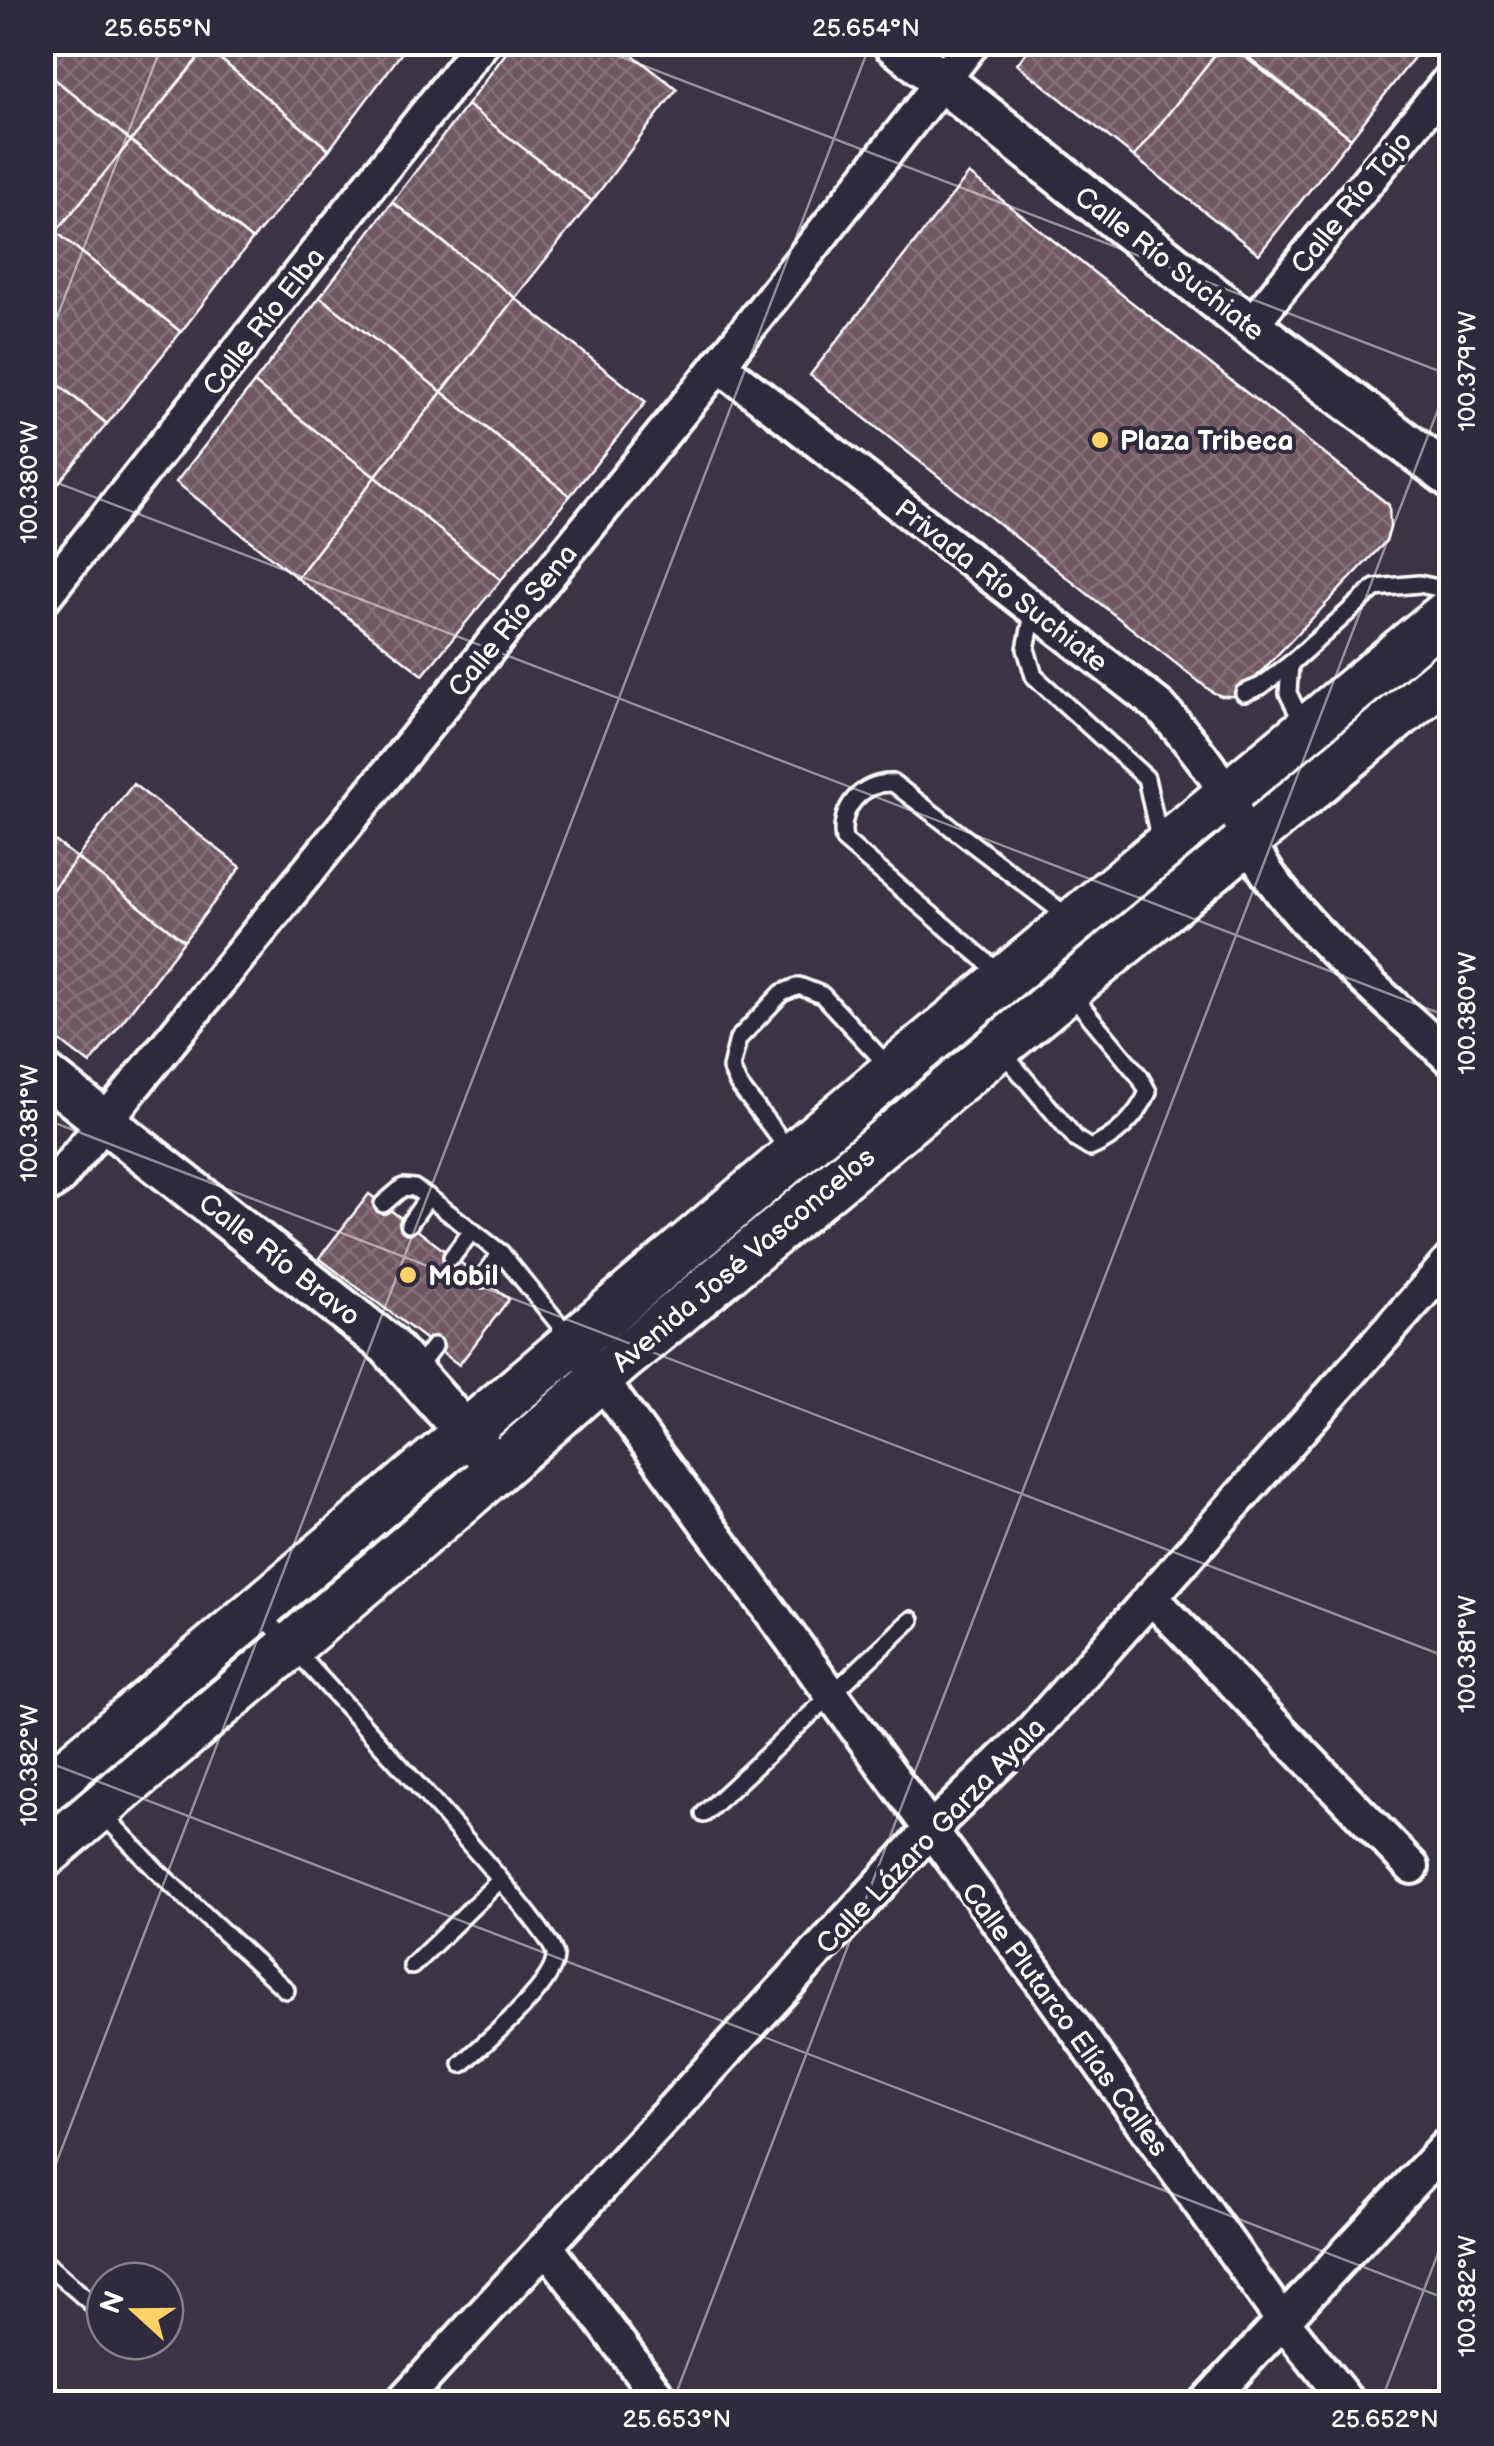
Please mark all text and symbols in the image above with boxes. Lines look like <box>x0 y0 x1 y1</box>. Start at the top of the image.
text: 25.655°N <box>104 13 212 44</box>
text: 25.654°N <box>812 13 920 44</box>
street label: Calle Río Tajo <box>1285 125 1420 281</box>
street label: Calle Río Suchiate <box>1068 180 1270 348</box>
street label: Calle Río Elba <box>196 241 332 402</box>
text: 100.379°W <box>1452 311 1483 431</box>
text: 100.380°W <box>14 420 45 543</box>
place label: Plaza Tribeca <box>1120 425 1293 458</box>
marker: Plaza Tribeca <box>1089 429 1111 451</box>
street label: Privada Río Suchiate <box>888 493 1114 679</box>
street label: Calle Río Sena <box>442 538 585 704</box>
text: 100.380°W <box>1452 951 1483 1074</box>
text: 100.381°W <box>14 1064 45 1182</box>
street label: Avenida José Vasconcelos <box>606 1141 882 1380</box>
street label: Calle Río Bravo <box>192 1187 366 1333</box>
place label: Mobil <box>428 1260 498 1293</box>
marker: Mobil <box>397 1264 419 1286</box>
text: 100.381°W <box>1452 1595 1483 1713</box>
text: 100.382°W <box>14 1704 45 1826</box>
street label: Calle Lázaro Garza Ayala <box>810 1711 1053 1961</box>
street label: Calle Plutarco Elías Calles <box>954 1877 1175 2163</box>
text: 100.382°W <box>1452 2235 1483 2357</box>
north arrow <box>85 2261 185 2361</box>
text: N <box>94 2287 132 2318</box>
text: 25.653°N <box>623 2404 731 2435</box>
text: 25.652°N <box>1331 2404 1439 2435</box>

